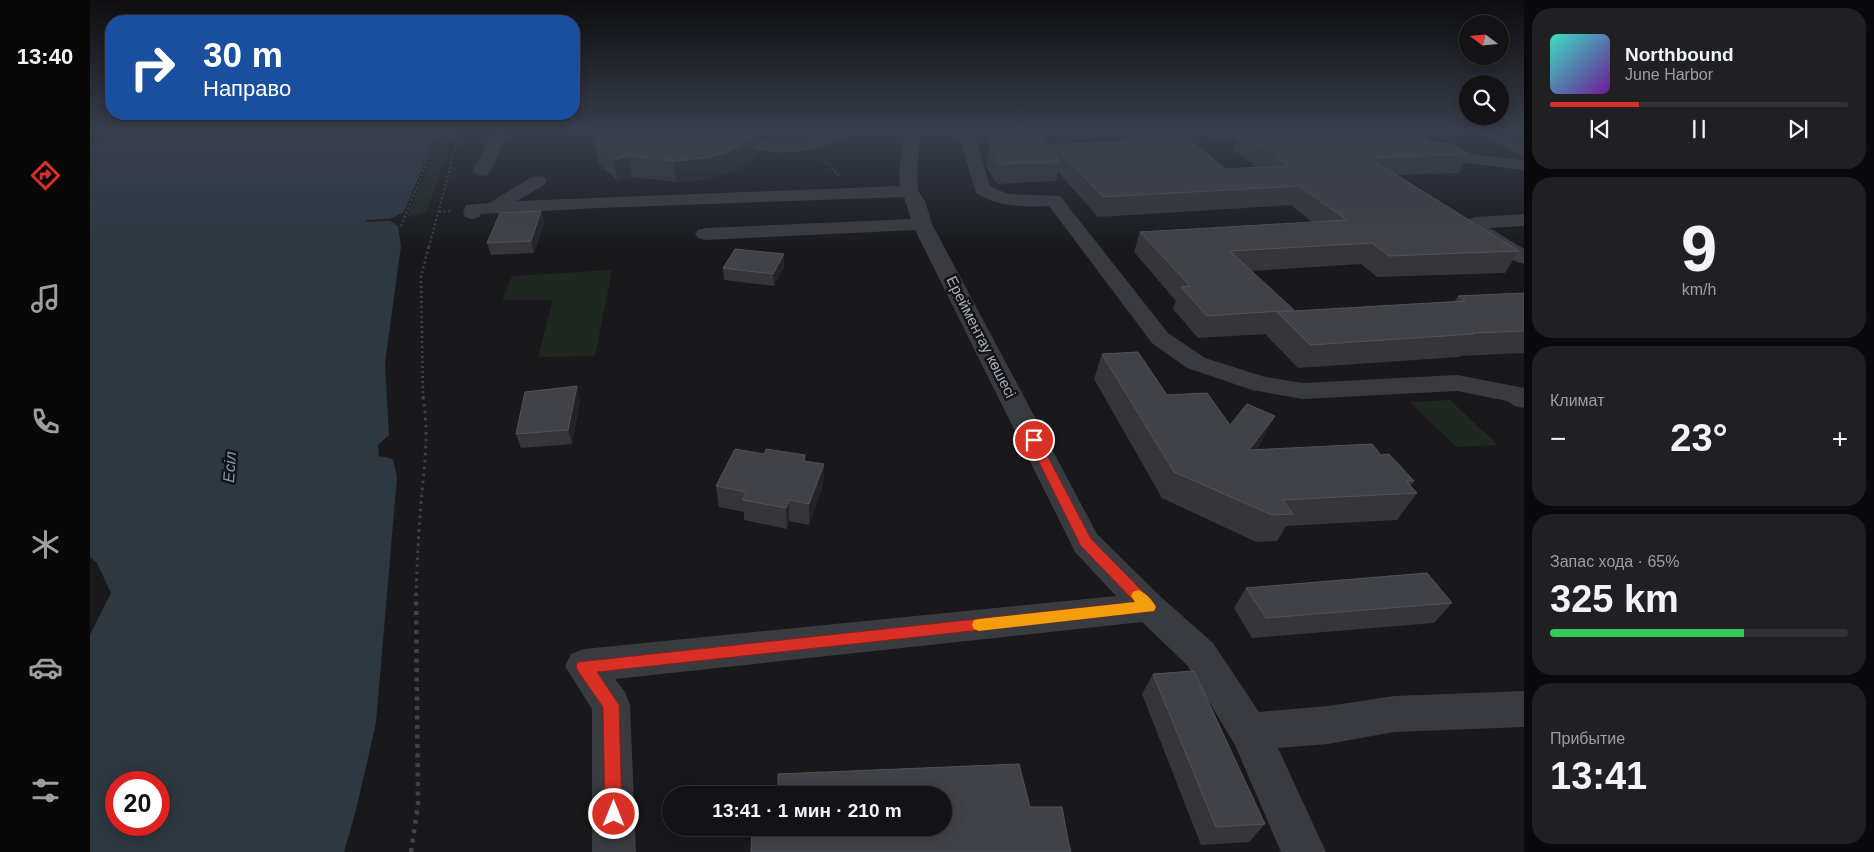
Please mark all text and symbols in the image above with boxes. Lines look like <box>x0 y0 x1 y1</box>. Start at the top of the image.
north arrow <box>1459 15 1509 65</box>
map controls <box>1459 15 1509 125</box>
icon: right <box>120 35 185 100</box>
text: 30 m <box>203 35 283 74</box>
text: 13:40 <box>17 44 73 69</box>
text: Northbound <box>1625 44 1734 65</box>
text: June Harbor <box>1625 66 1713 83</box>
button: search <box>1459 75 1509 125</box>
text: Направо <box>203 76 291 101</box>
icon: previous <box>1586 115 1614 143</box>
icon: pause <box>1685 115 1713 143</box>
icon: next <box>1784 115 1812 143</box>
icon: directions <box>28 158 63 193</box>
text: 9 <box>1681 212 1717 285</box>
street label: Ерейментау көшесі <box>943 273 1020 401</box>
icon: music <box>28 281 63 316</box>
text: km/h <box>1682 281 1716 298</box>
text: Климат <box>1550 392 1604 409</box>
icon: phone <box>28 404 63 439</box>
text: 23° <box>1670 417 1728 459</box>
pin <box>1013 419 1055 461</box>
text: − <box>1550 423 1566 454</box>
text: + <box>1832 423 1848 454</box>
icon: arrive <box>1020 426 1048 454</box>
water label: Есіл <box>220 451 239 483</box>
icon: climate <box>28 527 63 562</box>
text: Запас хода · 65% <box>1550 553 1679 570</box>
text: 325 km <box>1550 578 1679 620</box>
icon: car <box>28 650 63 685</box>
text: Прибытие <box>1550 730 1625 747</box>
text: 13:41 <box>1550 755 1647 797</box>
speed limit sign: 20 <box>105 771 170 836</box>
icon: filters <box>28 773 63 808</box>
position arrow <box>587 787 639 839</box>
text: 13:41 · 1 мин · 210 m <box>712 800 902 821</box>

